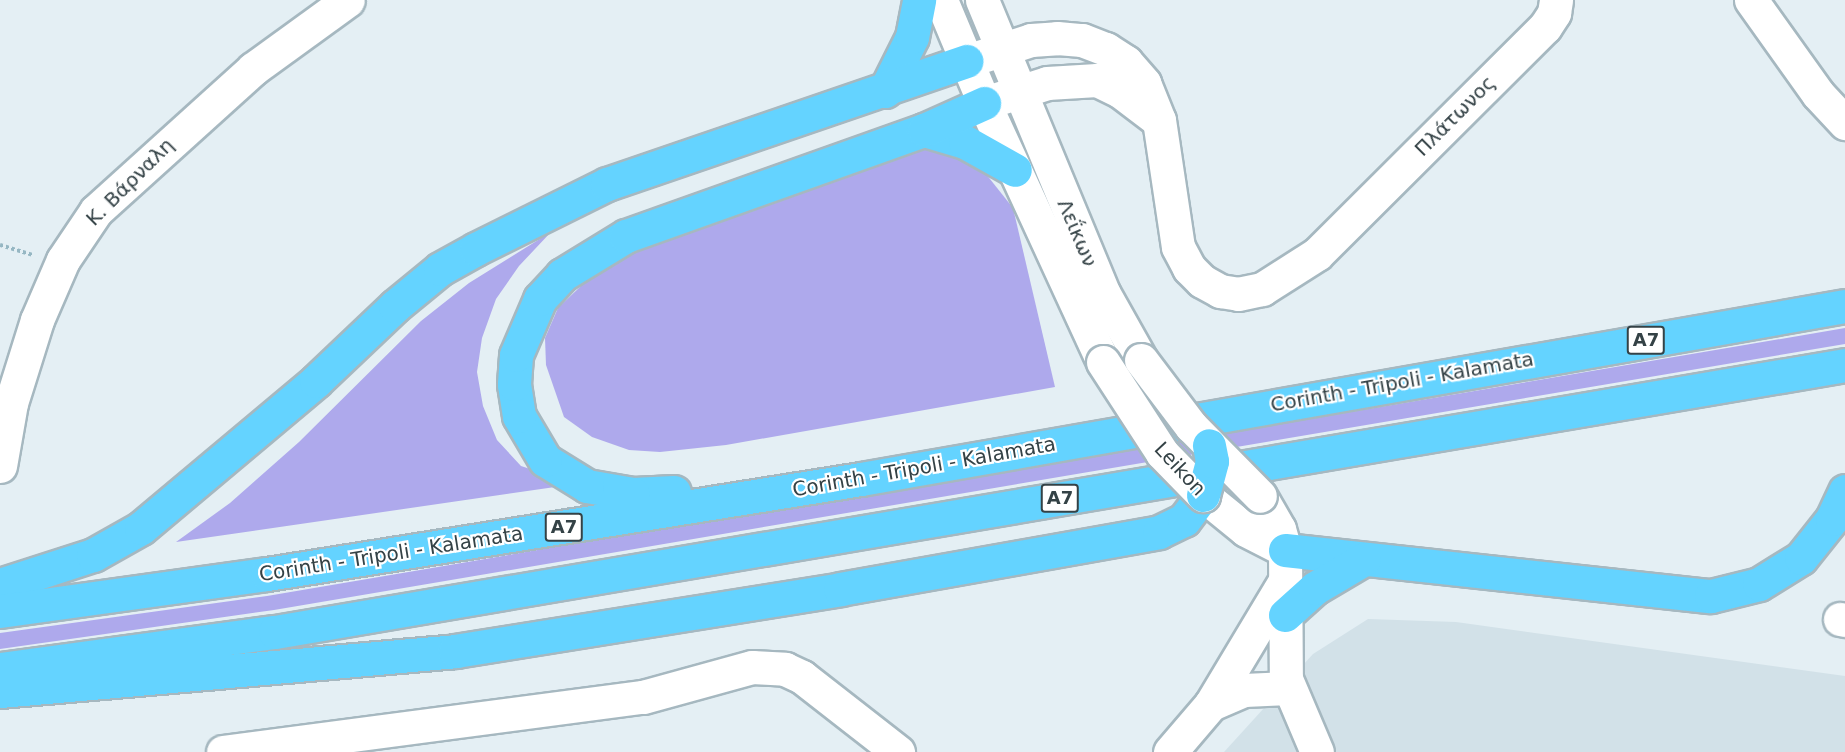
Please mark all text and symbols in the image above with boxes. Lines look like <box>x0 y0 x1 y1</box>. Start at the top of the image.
street label: Πλάτωνος <box>1410 71 1500 161</box>
street label: Κ. Βάρναλη <box>81 133 179 231</box>
street label: Λεΐκων <box>1052 196 1102 270</box>
road number: Α7 <box>1626 325 1666 355</box>
street label: Corinth - Tripoli - Kalamata <box>1269 347 1535 417</box>
street label: Corinth - Tripoli - Kalamata <box>791 432 1057 502</box>
street label: Leikon <box>1149 437 1211 501</box>
road number: Α7 <box>1040 483 1080 513</box>
road number: Α7 <box>544 512 584 542</box>
street label: Corinth - Tripoli - Kalamata <box>257 521 525 587</box>

